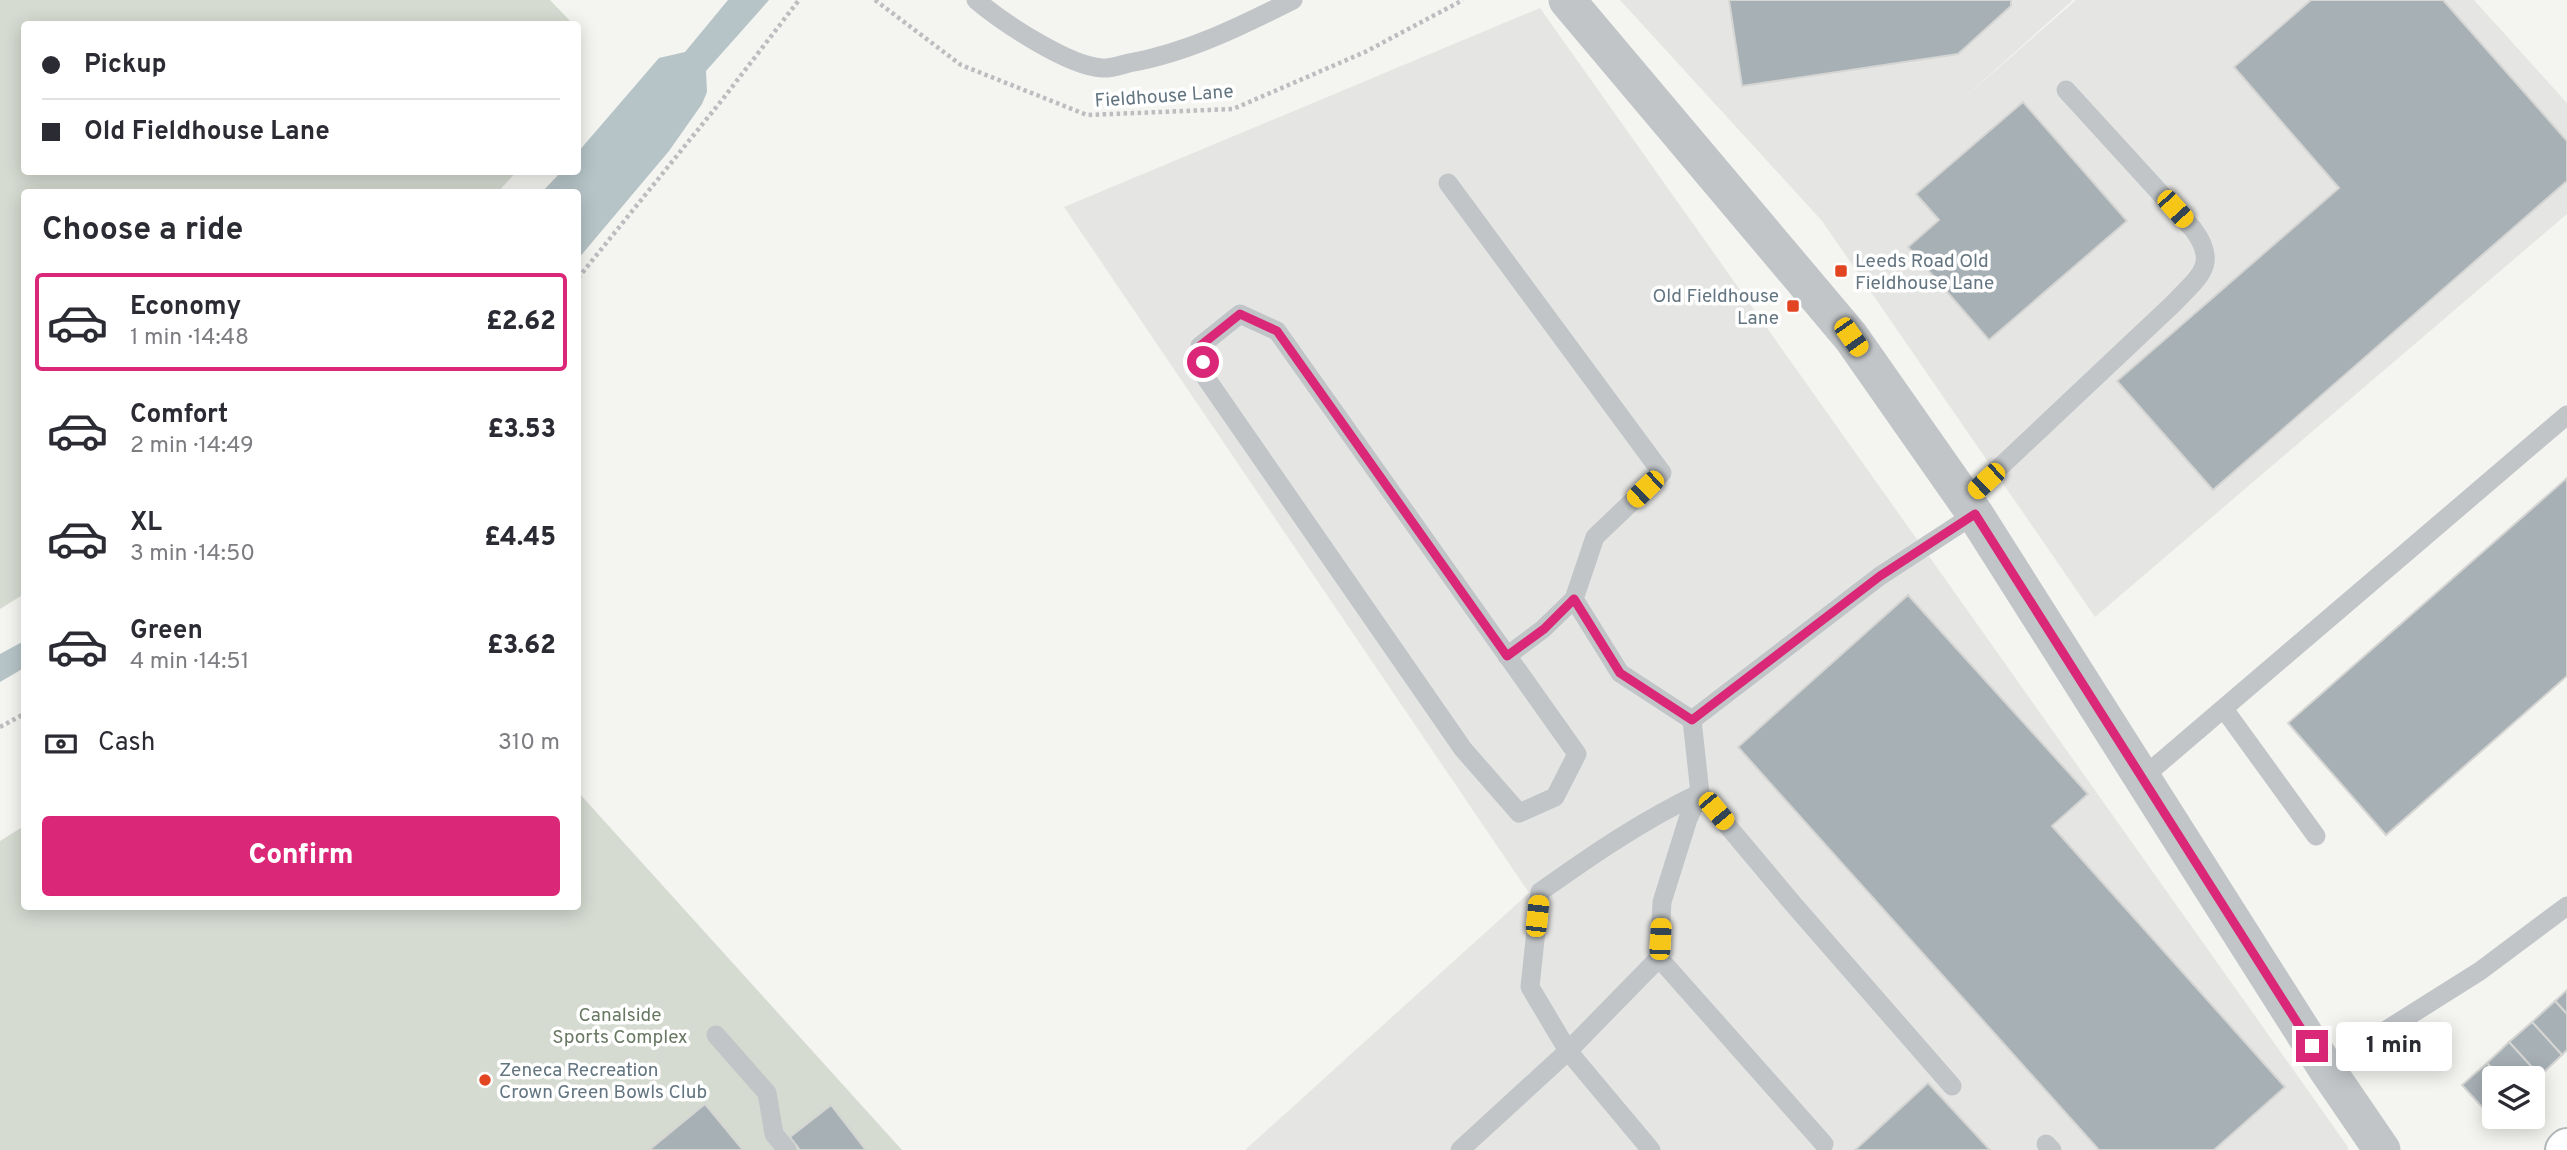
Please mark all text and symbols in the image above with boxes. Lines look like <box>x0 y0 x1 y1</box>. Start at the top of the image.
text: Pickup <box>84 49 167 82</box>
street label: Fieldhouse Lane <box>1094 80 1234 114</box>
text: Old Fieldhouse Lane <box>84 116 330 149</box>
car <box>2154 186 2197 232</box>
text: Choose a ride <box>42 211 243 251</box>
place label: Leeds Road Old Fieldhouse Lane <box>1855 250 1994 296</box>
marker: Leeds Road Old Fieldhouse Lane <box>1833 263 1849 279</box>
place label: Old Fieldhouse Lane <box>1652 285 1779 331</box>
icon: car <box>46 291 109 354</box>
text: Economy <box>130 291 241 324</box>
marker: Old Fieldhouse Lane <box>1785 298 1801 314</box>
text: £2.62 <box>486 306 556 339</box>
car <box>1831 314 1872 360</box>
text: 1 min · 14:48 <box>130 324 249 353</box>
route start <box>1187 346 1219 378</box>
icon: car <box>46 399 109 462</box>
text: Comfort <box>130 399 228 432</box>
text: £3.53 <box>488 414 556 447</box>
text: 2 min · 14:49 <box>130 432 254 461</box>
car <box>1964 459 2009 503</box>
car <box>1623 467 1668 511</box>
icon: car <box>46 507 109 570</box>
text: XL <box>130 507 162 540</box>
text: £4.45 <box>484 522 556 555</box>
text: 3 min · 14:50 <box>130 540 255 569</box>
icon: car <box>46 615 109 678</box>
text: Green <box>130 615 203 648</box>
text: £3.62 <box>487 630 556 663</box>
text: 4 min · 14:51 <box>130 648 249 677</box>
icon: cash <box>42 725 80 763</box>
text: Cash <box>98 727 155 760</box>
text: 310 m <box>498 729 560 758</box>
car <box>1695 788 1738 834</box>
button: Confirm <box>42 816 560 896</box>
car <box>1525 894 1550 938</box>
car <box>1649 917 1672 961</box>
park label: Canalside Sports Complex <box>552 1004 688 1050</box>
callout: 1 min <box>2336 1021 2452 1070</box>
route end <box>2296 1030 2328 1062</box>
text: 1 min <box>2366 1032 2422 1061</box>
place label: Zeneca Recreation Crown Green Bowls Club <box>499 1059 707 1105</box>
map controls <box>2482 1066 2545 1129</box>
button: layers <box>2482 1066 2545 1129</box>
marker: Zeneca Recreation Crown Green Bowls Club <box>477 1072 493 1088</box>

